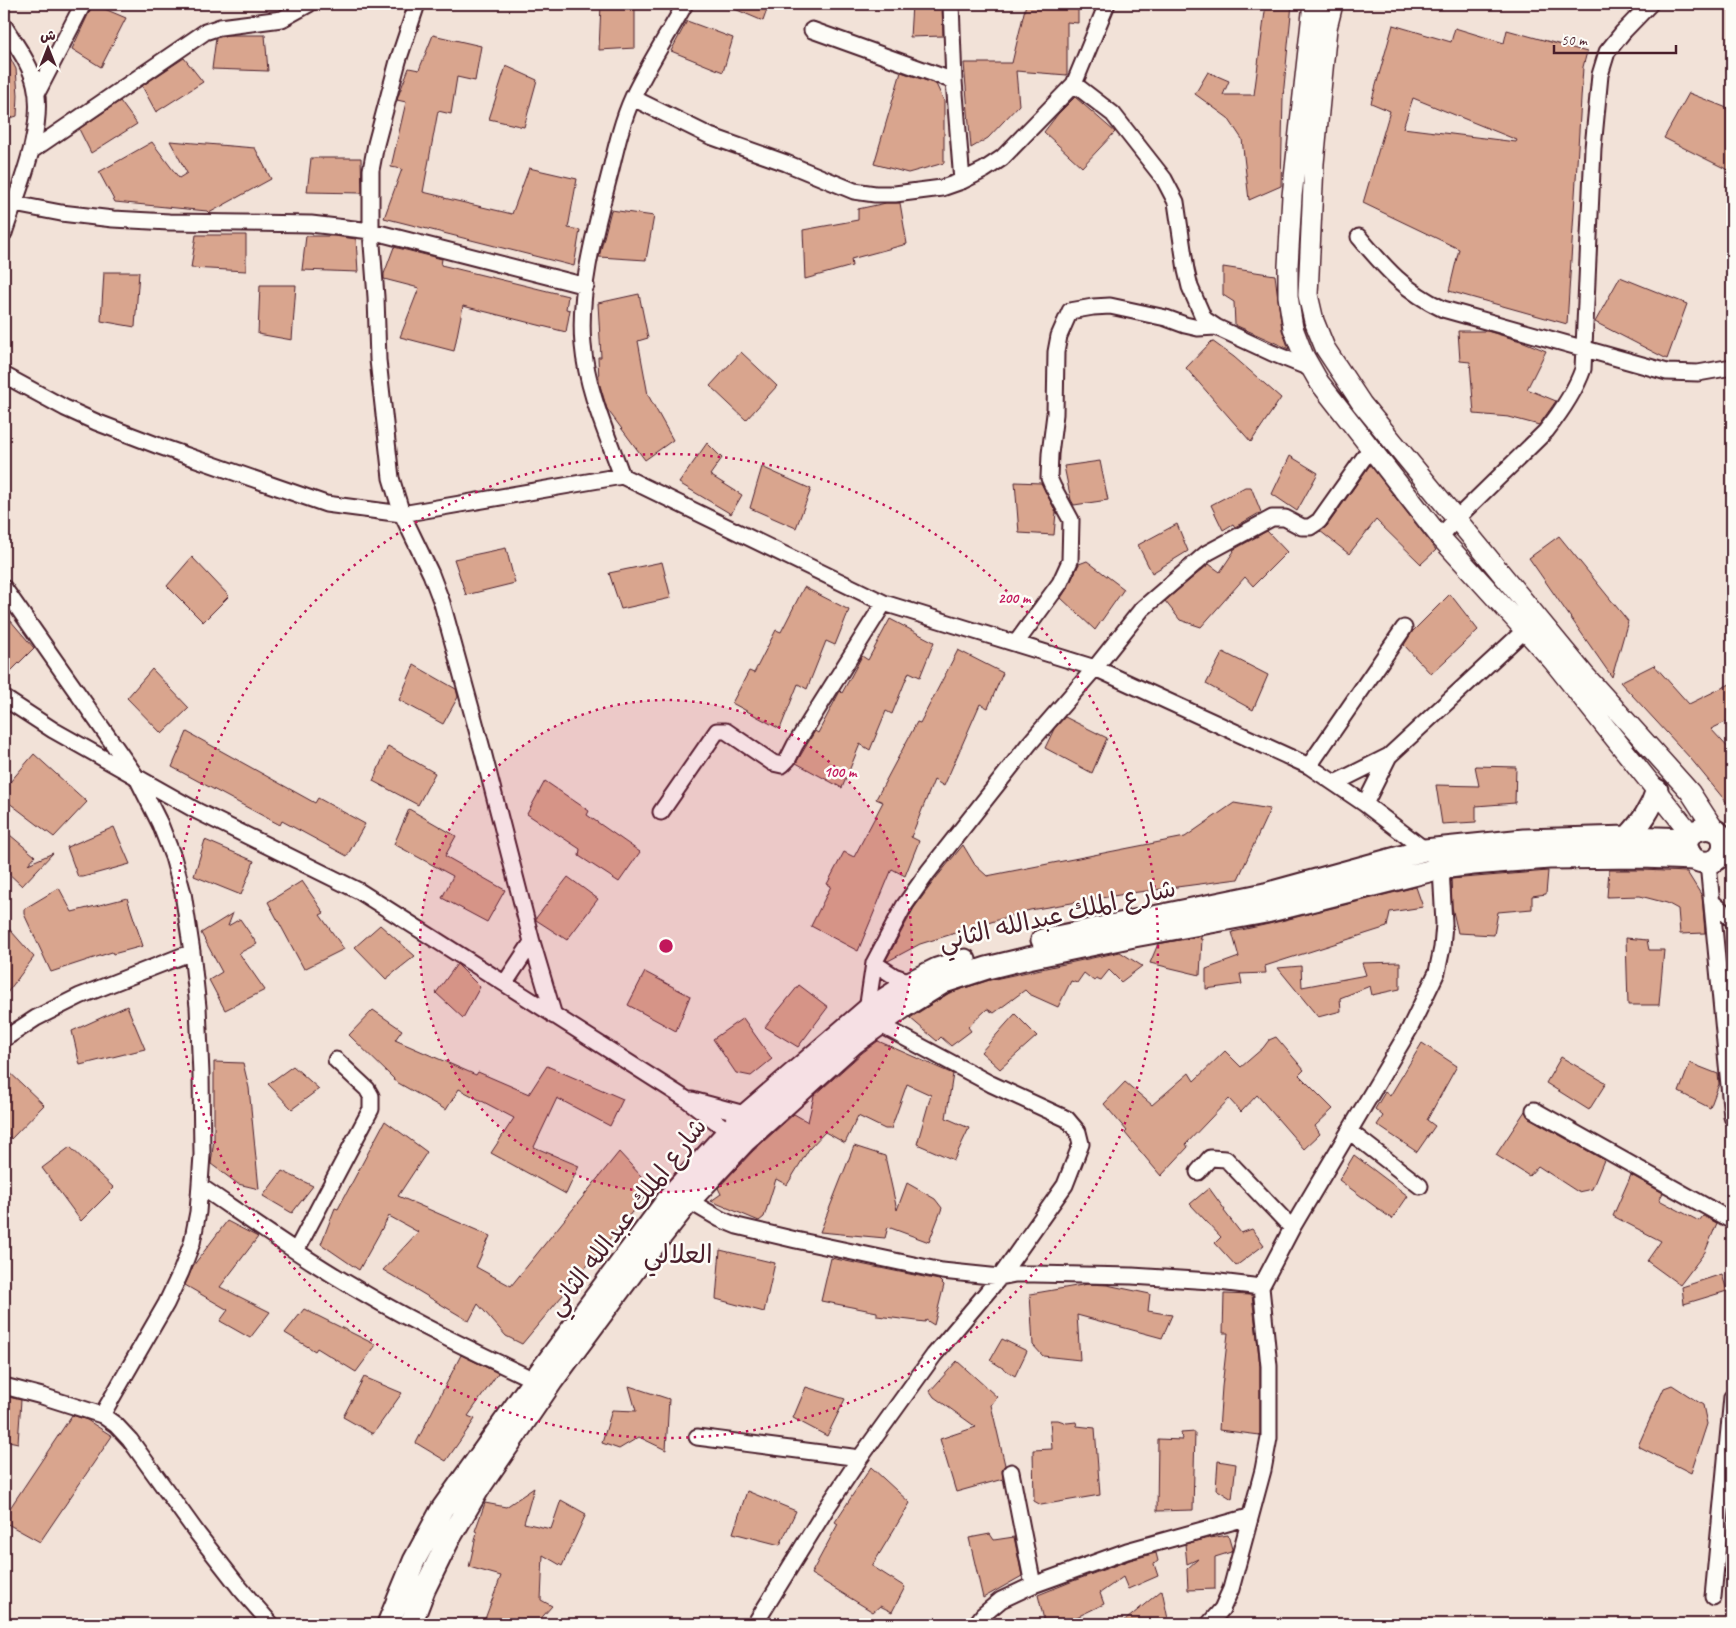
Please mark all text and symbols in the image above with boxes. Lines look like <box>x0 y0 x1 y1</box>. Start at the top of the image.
north arrow <box>22 22 72 72</box>
scale bar <box>1554 22 1676 54</box>
text: ش <box>40 27 56 44</box>
text: 50 m <box>1561 31 1588 50</box>
text: 200 m <box>998 589 1032 608</box>
text: 100 m <box>824 763 858 782</box>
street label: شارع الملك عبدالله الثاني <box>936 872 1180 963</box>
centre of rings <box>657 937 675 955</box>
street label: شارع الملك عبدالله الثاني <box>540 1111 718 1325</box>
district label: العلالي <box>644 1238 712 1277</box>

